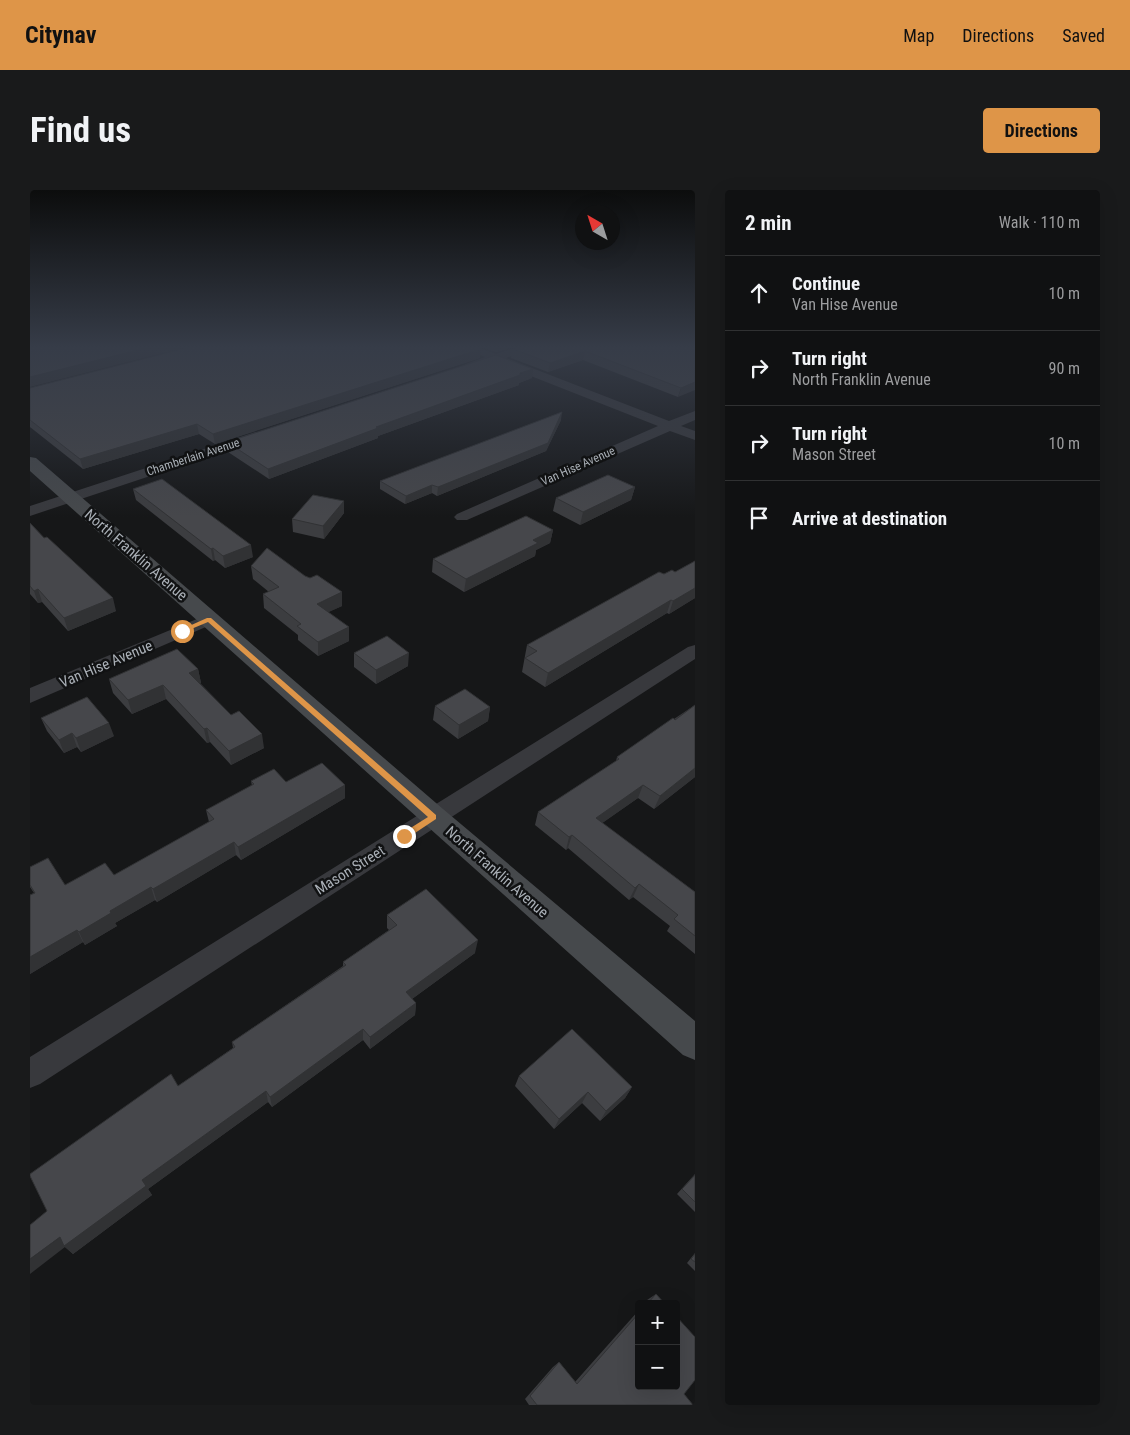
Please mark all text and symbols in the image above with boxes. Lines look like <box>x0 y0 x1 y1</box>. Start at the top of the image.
text: Citynav <box>25 21 96 49</box>
text: Map <box>903 25 934 46</box>
text: Directions <box>962 25 1034 46</box>
text: Saved <box>1062 25 1105 46</box>
button: Directions <box>983 108 1100 153</box>
text: Find us <box>30 110 131 151</box>
north arrow <box>575 205 620 250</box>
text: 2 min <box>745 211 792 235</box>
text: Walk · 110 m <box>999 213 1080 232</box>
text: Continue <box>792 272 860 295</box>
icon: ahead <box>745 279 773 307</box>
text: 10 m <box>1048 284 1080 303</box>
text: Van Hise Avenue <box>792 295 898 314</box>
text: Turn right <box>792 347 867 370</box>
icon: right <box>745 354 773 382</box>
text: 90 m <box>1048 359 1080 378</box>
text: North Franklin Avenue <box>792 370 931 389</box>
text: Turn right <box>792 422 867 445</box>
icon: right <box>745 429 773 457</box>
text: 10 m <box>1048 434 1080 453</box>
street label: Chamberlain Avenue <box>145 435 242 479</box>
street label: Van Hise Avenue <box>539 443 617 489</box>
text: Mason Street <box>792 445 876 464</box>
icon: arrive <box>745 504 773 532</box>
street label: North Franklin Avenue <box>81 506 191 604</box>
text: Arrive at destination <box>792 507 947 530</box>
route start <box>171 620 194 643</box>
street label: Van Hise Avenue <box>57 636 155 692</box>
street label: North Franklin Avenue <box>442 823 552 921</box>
route end <box>393 825 416 848</box>
street label: Mason Street <box>312 842 388 898</box>
map controls <box>635 1300 680 1390</box>
button: + <box>635 1300 680 1345</box>
button: − <box>635 1345 680 1390</box>

